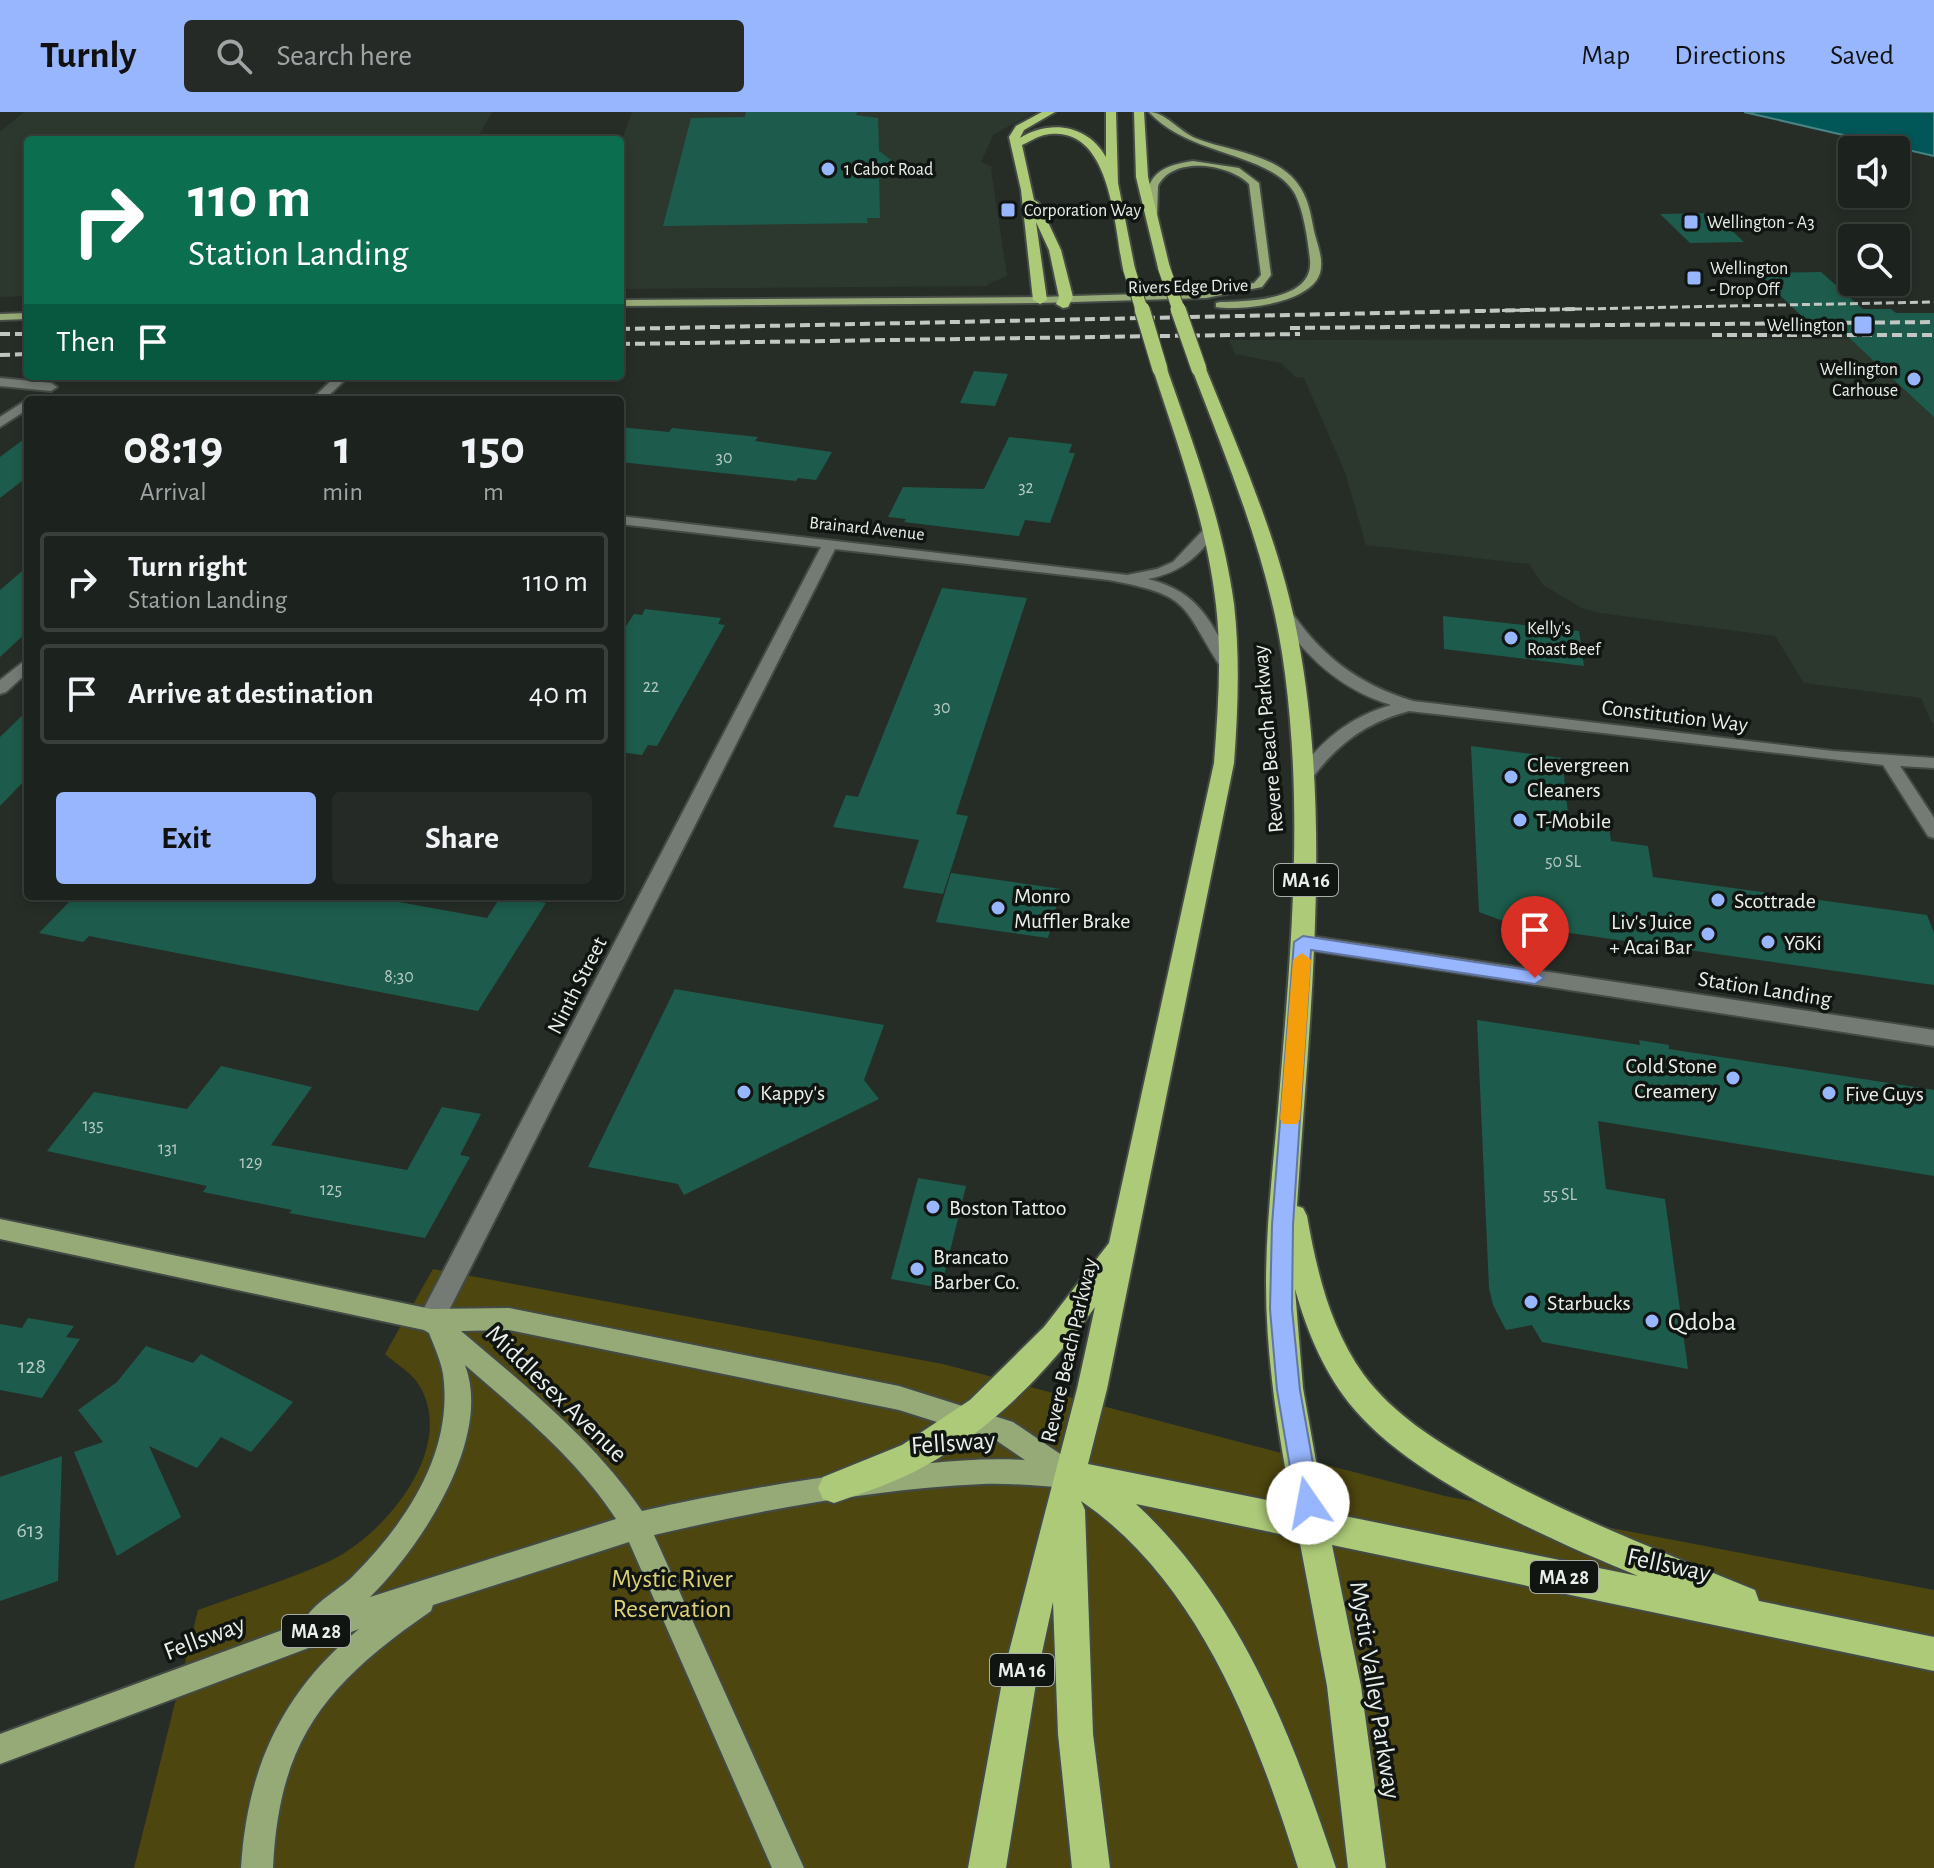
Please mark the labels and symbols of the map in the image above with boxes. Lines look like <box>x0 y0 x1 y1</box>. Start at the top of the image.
marker: 1 Cabot Road <box>819 160 837 178</box>
place label: 1 Cabot Road <box>844 161 933 179</box>
marker: Corporation Way <box>999 201 1017 219</box>
place label: Corporation Way <box>1024 202 1141 220</box>
marker: Wellington - A3 <box>1682 213 1700 231</box>
place label: Wellington - A3 <box>1707 214 1815 232</box>
place label: Wellington - Drop Off <box>1710 260 1788 299</box>
marker: Wellington - Drop Off <box>1685 269 1703 287</box>
street label: Rivers Edge Drive <box>1128 277 1248 297</box>
marker: Wellington <box>1852 314 1874 336</box>
place label: Wellington <box>1767 317 1845 335</box>
place label: Wellington Carhouse <box>1820 361 1898 400</box>
marker: Wellington Carhouse <box>1905 370 1923 388</box>
house number: 30 <box>716 449 732 467</box>
house number: 32 <box>1018 479 1034 497</box>
street label: Brainard Avenue <box>808 514 925 544</box>
place label: Kelly's Roast Beef <box>1527 620 1602 659</box>
marker: Kelly's Roast Beef <box>1502 629 1520 647</box>
street label: Revere Beach Parkway <box>1249 643 1287 834</box>
house number: 22 <box>643 678 659 696</box>
street label: Constitution Way <box>1600 696 1750 736</box>
house number: 30 <box>934 699 950 717</box>
place label: Clevergreen Cleaners <box>1527 754 1630 801</box>
marker: Clevergreen Cleaners <box>1502 768 1520 786</box>
place label: T-Mobile <box>1536 810 1611 832</box>
marker: T-Mobile <box>1511 811 1529 829</box>
house number: 50 SL <box>1545 853 1582 871</box>
road number: MA 16 <box>1274 864 1338 896</box>
place label: Monro Muffler Brake <box>1014 885 1130 932</box>
place label: Scottrade <box>1734 890 1816 912</box>
marker: Scottrade <box>1709 891 1727 909</box>
pin <box>1501 896 1569 978</box>
marker: Monro Muffler Brake <box>989 899 1007 917</box>
place label: Liv's Juice + Acai Bar <box>1609 911 1692 958</box>
marker: Liv's Juice + Acai Bar <box>1699 925 1717 943</box>
place label: YōKi <box>1784 932 1822 954</box>
street label: Ninth Street <box>543 933 611 1037</box>
marker: YōKi <box>1759 933 1777 951</box>
house number: 8;30 <box>384 968 414 986</box>
street label: Station Landing <box>1697 968 1833 1010</box>
place label: Cold Stone Creamery <box>1626 1055 1718 1102</box>
marker: Cold Stone Creamery <box>1724 1069 1742 1087</box>
place label: Kappy's <box>760 1082 825 1104</box>
marker: Kappy's <box>735 1083 753 1101</box>
place label: Five Guys <box>1845 1083 1924 1105</box>
marker: Five Guys <box>1820 1084 1838 1102</box>
house number: 135 <box>82 1117 104 1135</box>
house number: 131 <box>158 1140 178 1158</box>
house number: 129 <box>240 1154 262 1172</box>
house number: 125 <box>320 1181 342 1199</box>
house number: 55 SL <box>1543 1186 1578 1204</box>
place label: Boston Tattoo <box>949 1197 1067 1219</box>
marker: Boston Tattoo <box>924 1198 942 1216</box>
place label: Brancato Barber Co. <box>933 1246 1020 1293</box>
street label: Revere Beach Parkway <box>1037 1255 1101 1445</box>
marker: Brancato Barber Co. <box>908 1260 926 1278</box>
place label: Starbucks <box>1547 1292 1631 1314</box>
marker: Starbucks <box>1522 1293 1540 1311</box>
place label: Qdoba <box>1668 1309 1736 1335</box>
marker: Qdoba <box>1643 1312 1661 1330</box>
street label: Middlesex Avenue <box>481 1320 632 1467</box>
house number: 128 <box>18 1355 46 1377</box>
street label: Fellsway <box>910 1427 996 1459</box>
position arrow <box>1266 1461 1350 1545</box>
house number: 613 <box>17 1519 43 1541</box>
street label: Fellsway <box>1625 1543 1713 1586</box>
road number: MA 28 <box>1530 1561 1598 1593</box>
park label: Mystic River Reservation <box>611 1566 733 1622</box>
street label: Mystic Valley Parkway <box>1345 1580 1405 1801</box>
street label: Fellsway <box>160 1611 249 1665</box>
road number: MA 28 <box>282 1615 350 1647</box>
road number: MA 16 <box>990 1654 1054 1686</box>

